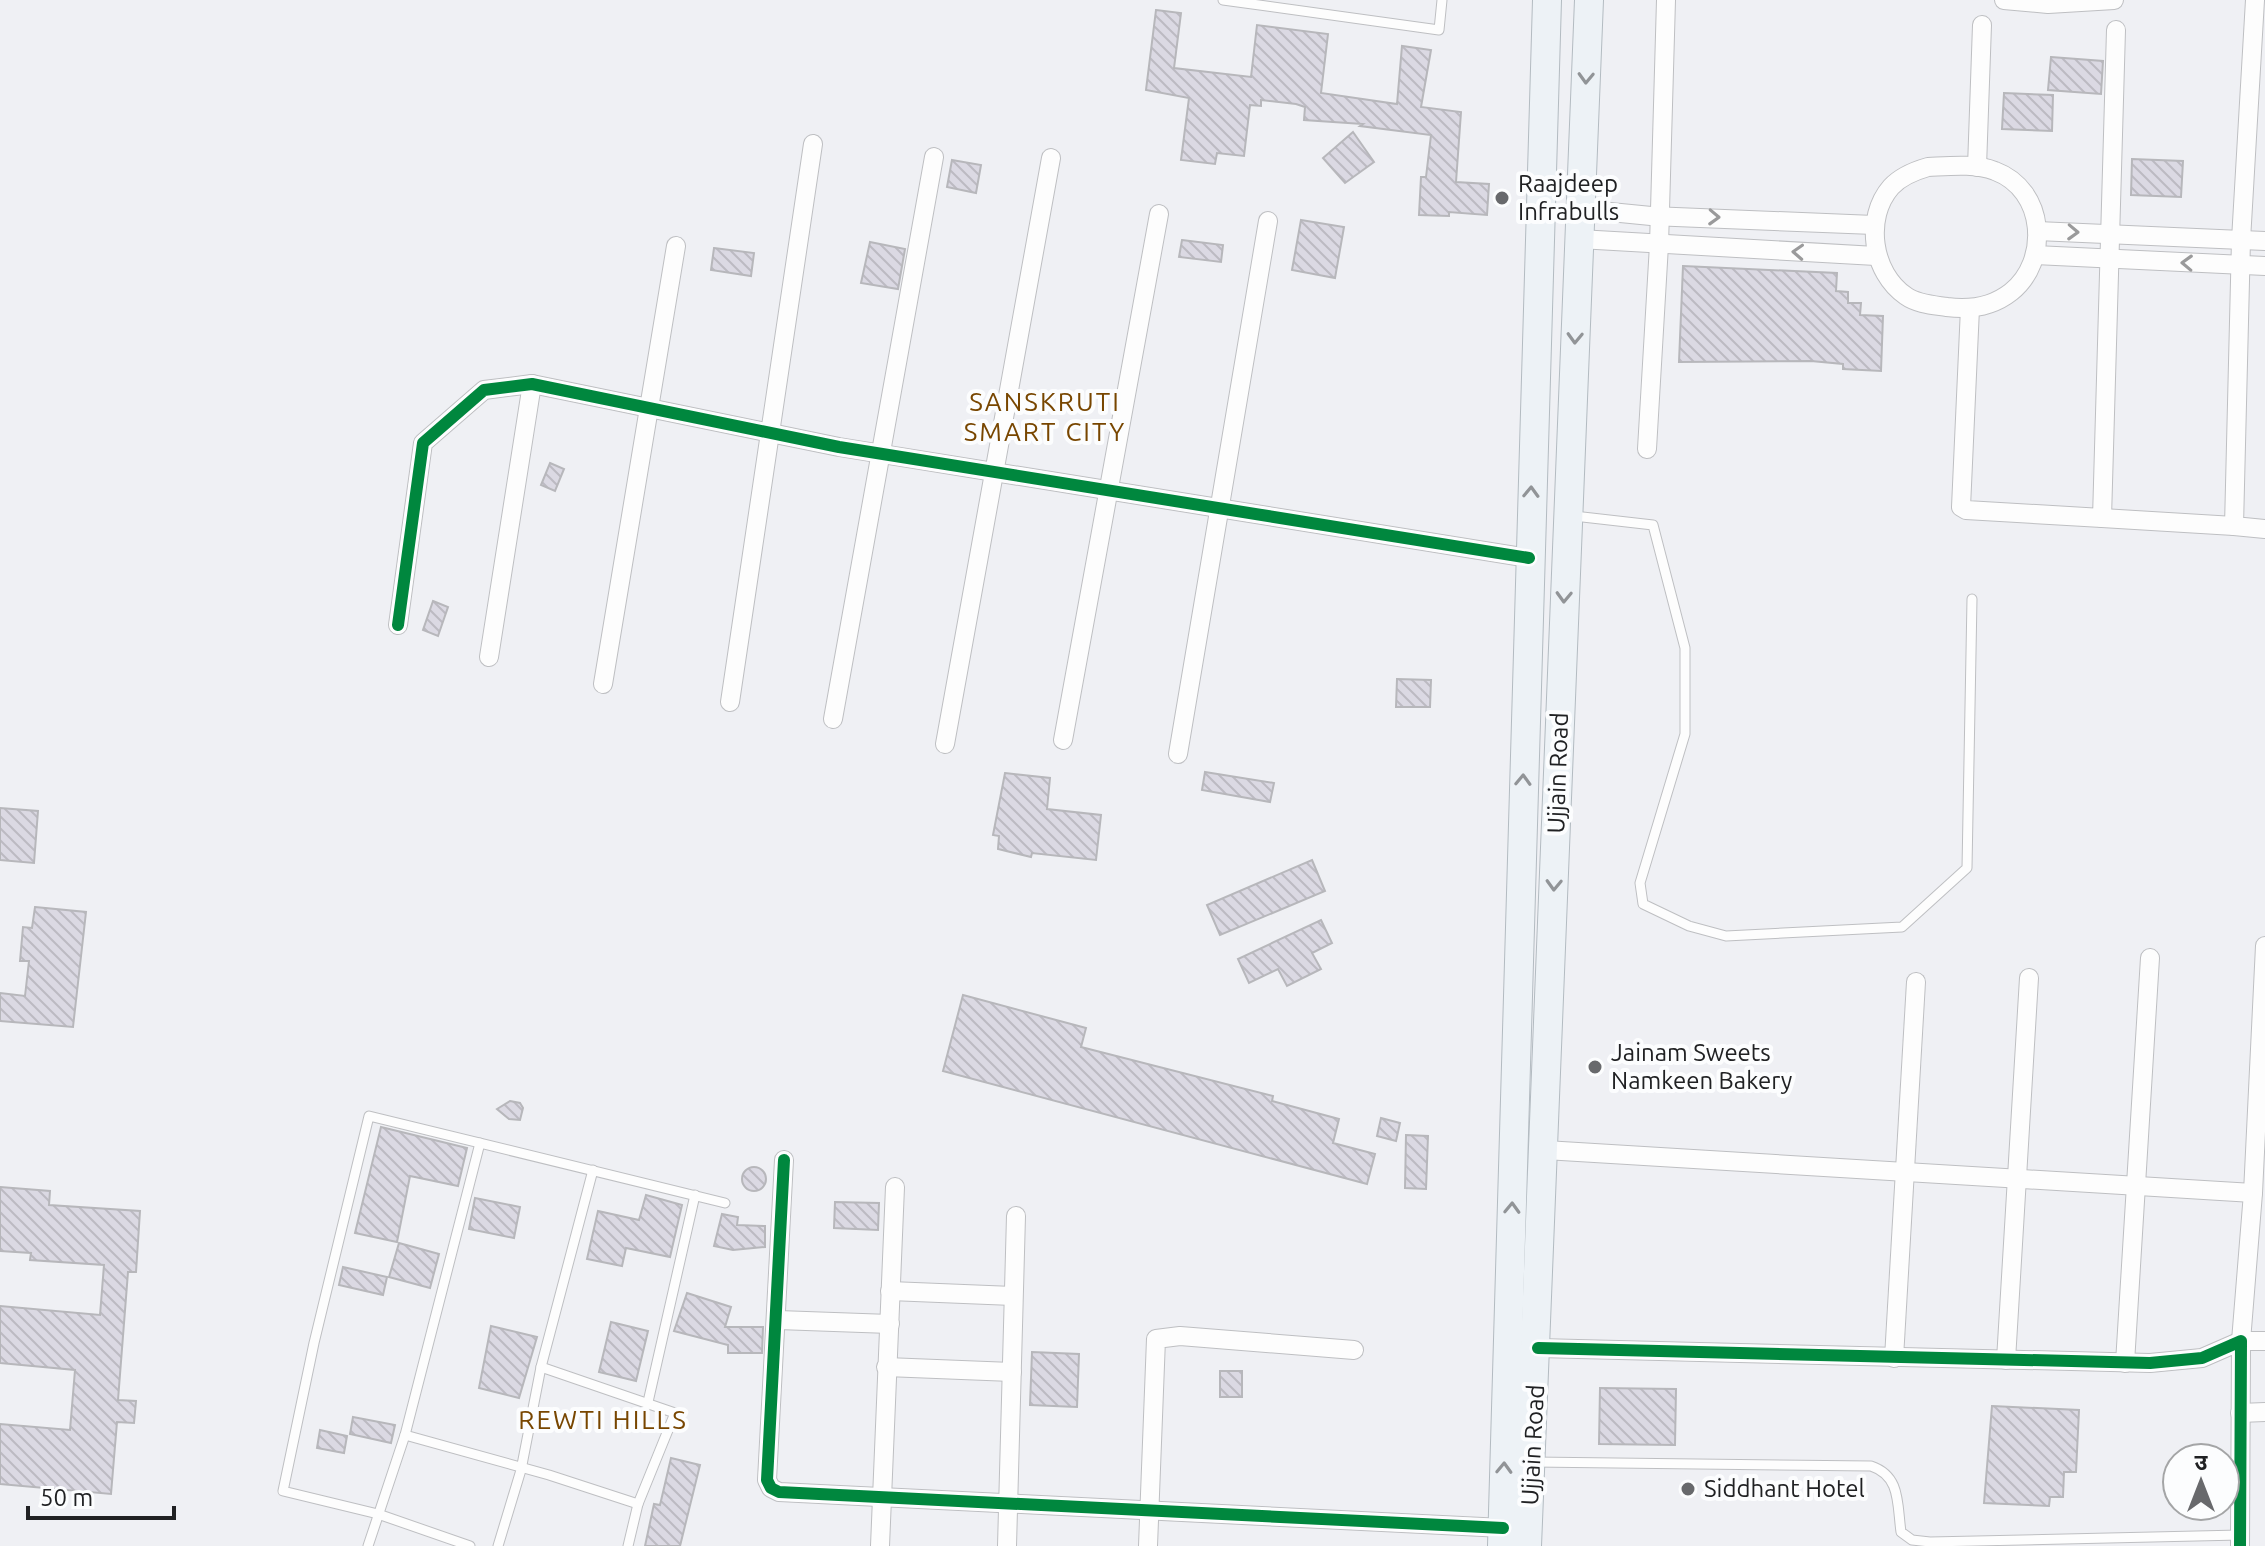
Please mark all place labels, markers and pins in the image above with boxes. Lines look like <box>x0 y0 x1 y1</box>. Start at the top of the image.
place label: Raajdeep Infrabulls <box>1518 170 1619 225</box>
marker: Raajdeep Infrabulls <box>1493 189 1511 207</box>
place label: Jainam Sweets Namkeen Bakery <box>1611 1039 1793 1094</box>
marker: Jainam Sweets Namkeen Bakery <box>1586 1058 1604 1076</box>
place label: Siddhant Hotel <box>1704 1475 1865 1502</box>
marker: Siddhant Hotel <box>1679 1480 1697 1498</box>

